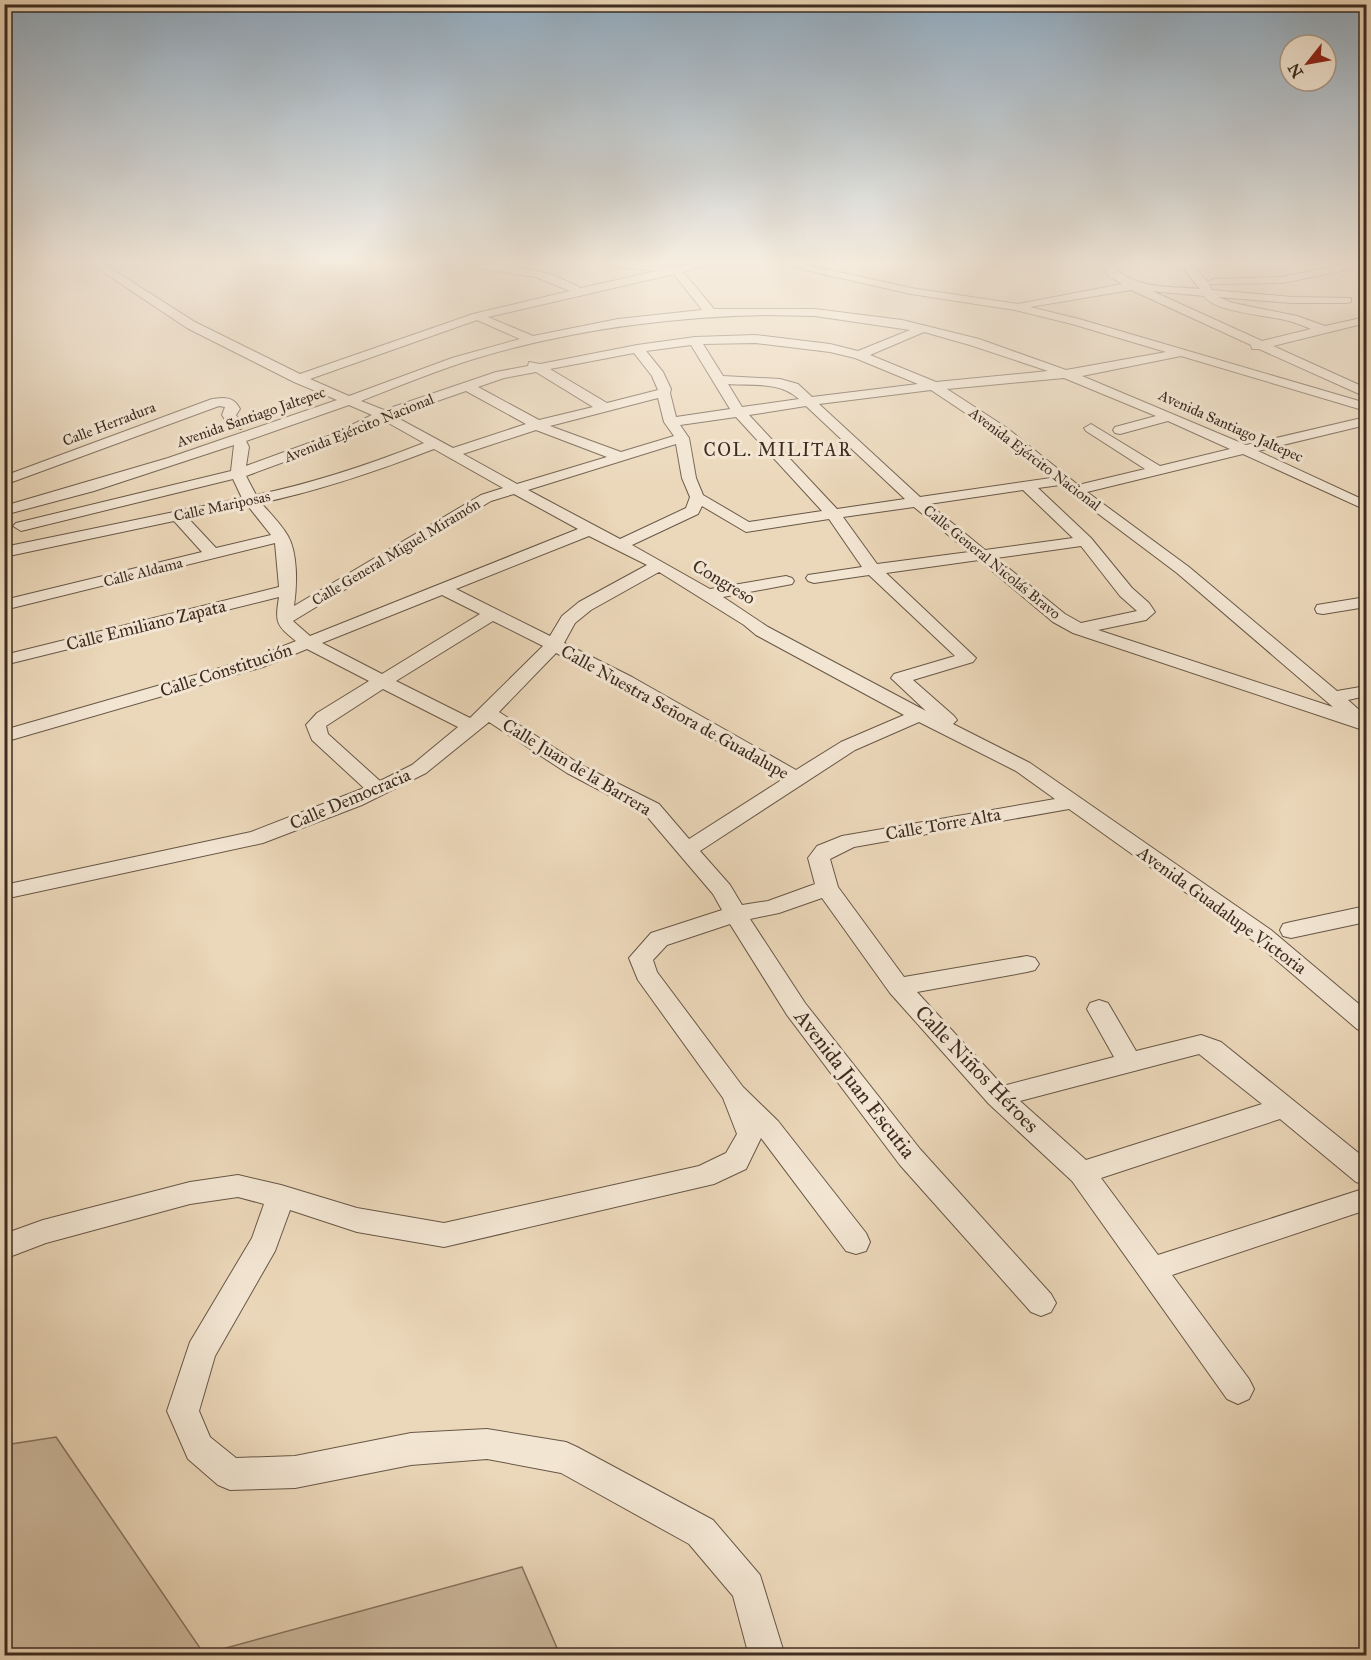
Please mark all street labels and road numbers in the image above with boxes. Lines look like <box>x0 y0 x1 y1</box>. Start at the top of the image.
street label: Avenida Santiago Jaltepec <box>173 383 328 452</box>
street label: Avenida Santiago Jaltepec <box>1155 386 1306 467</box>
street label: Avenida Ejército Nacional <box>280 389 437 467</box>
street label: Calle Herradura <box>60 398 159 450</box>
street label: Avenida Ejército Nacional <box>965 403 1105 515</box>
street label: Calle Mariposas <box>172 487 272 525</box>
street label: Calle General Miguel Miramón <box>309 495 483 609</box>
street label: Calle General Nicolás Bravo <box>920 501 1064 623</box>
street label: Calle Aldama <box>102 553 185 591</box>
street label: Congreso <box>688 555 759 610</box>
street label: Calle Emiliano Zapata <box>64 594 228 655</box>
street label: Calle Constitución <box>157 638 295 702</box>
street label: Calle Nuestra Señora de Guadalupe <box>557 640 793 784</box>
street label: Calle Juan de la Barrera <box>498 714 656 821</box>
street label: Calle Democracia <box>286 764 414 834</box>
street label: Calle Torre Alta <box>884 803 1003 845</box>
street label: Avenida Guadalupe Victoria <box>1132 841 1311 979</box>
street label: Calle Niños Héroes <box>910 1000 1044 1138</box>
street label: Avenida Juan Escutia <box>788 1004 921 1164</box>

